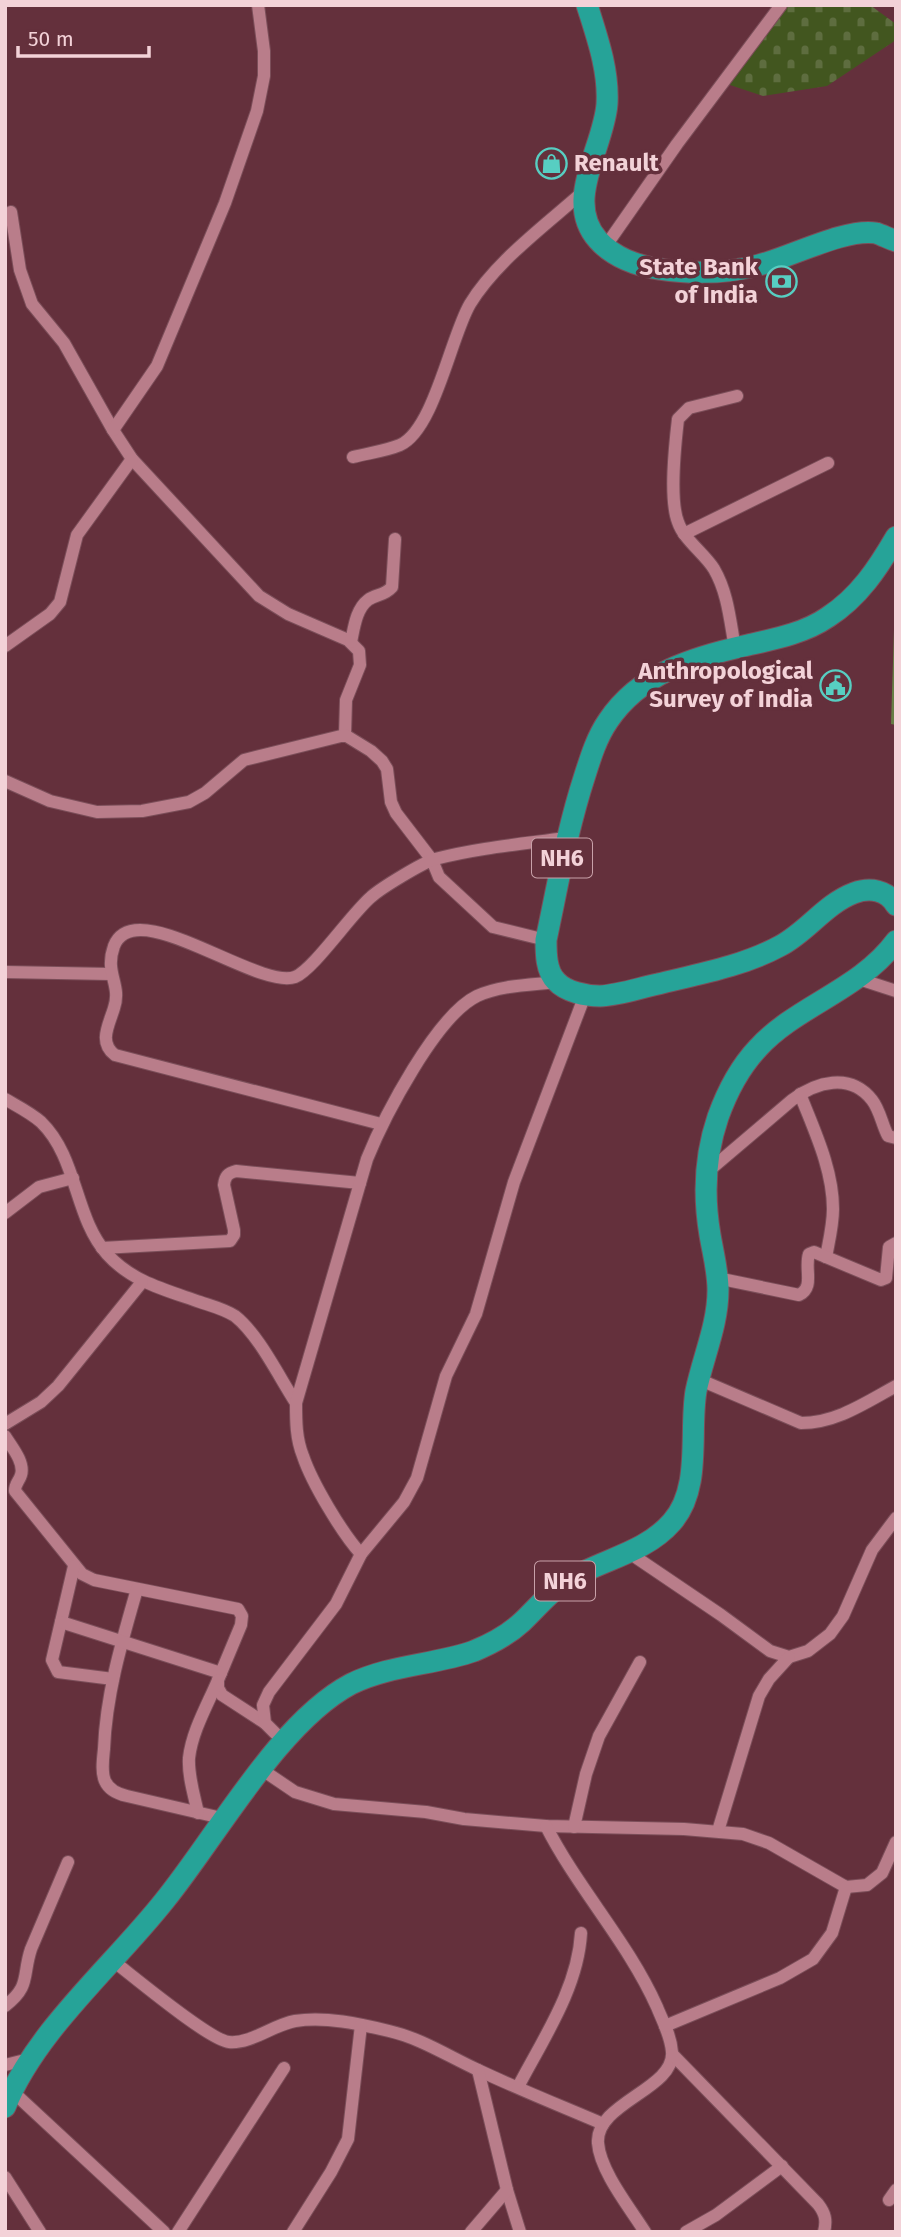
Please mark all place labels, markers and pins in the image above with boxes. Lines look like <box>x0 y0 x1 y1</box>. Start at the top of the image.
shop icon: Renault <box>534 146 568 180</box>
place label: Renault <box>574 149 660 177</box>
place label: State Bank of India <box>639 253 759 309</box>
bank icon: State Bank of India <box>764 264 798 298</box>
place label: Anthropological Survey of India <box>637 657 814 713</box>
public building icon: Anthropological Survey of India <box>819 668 853 702</box>

